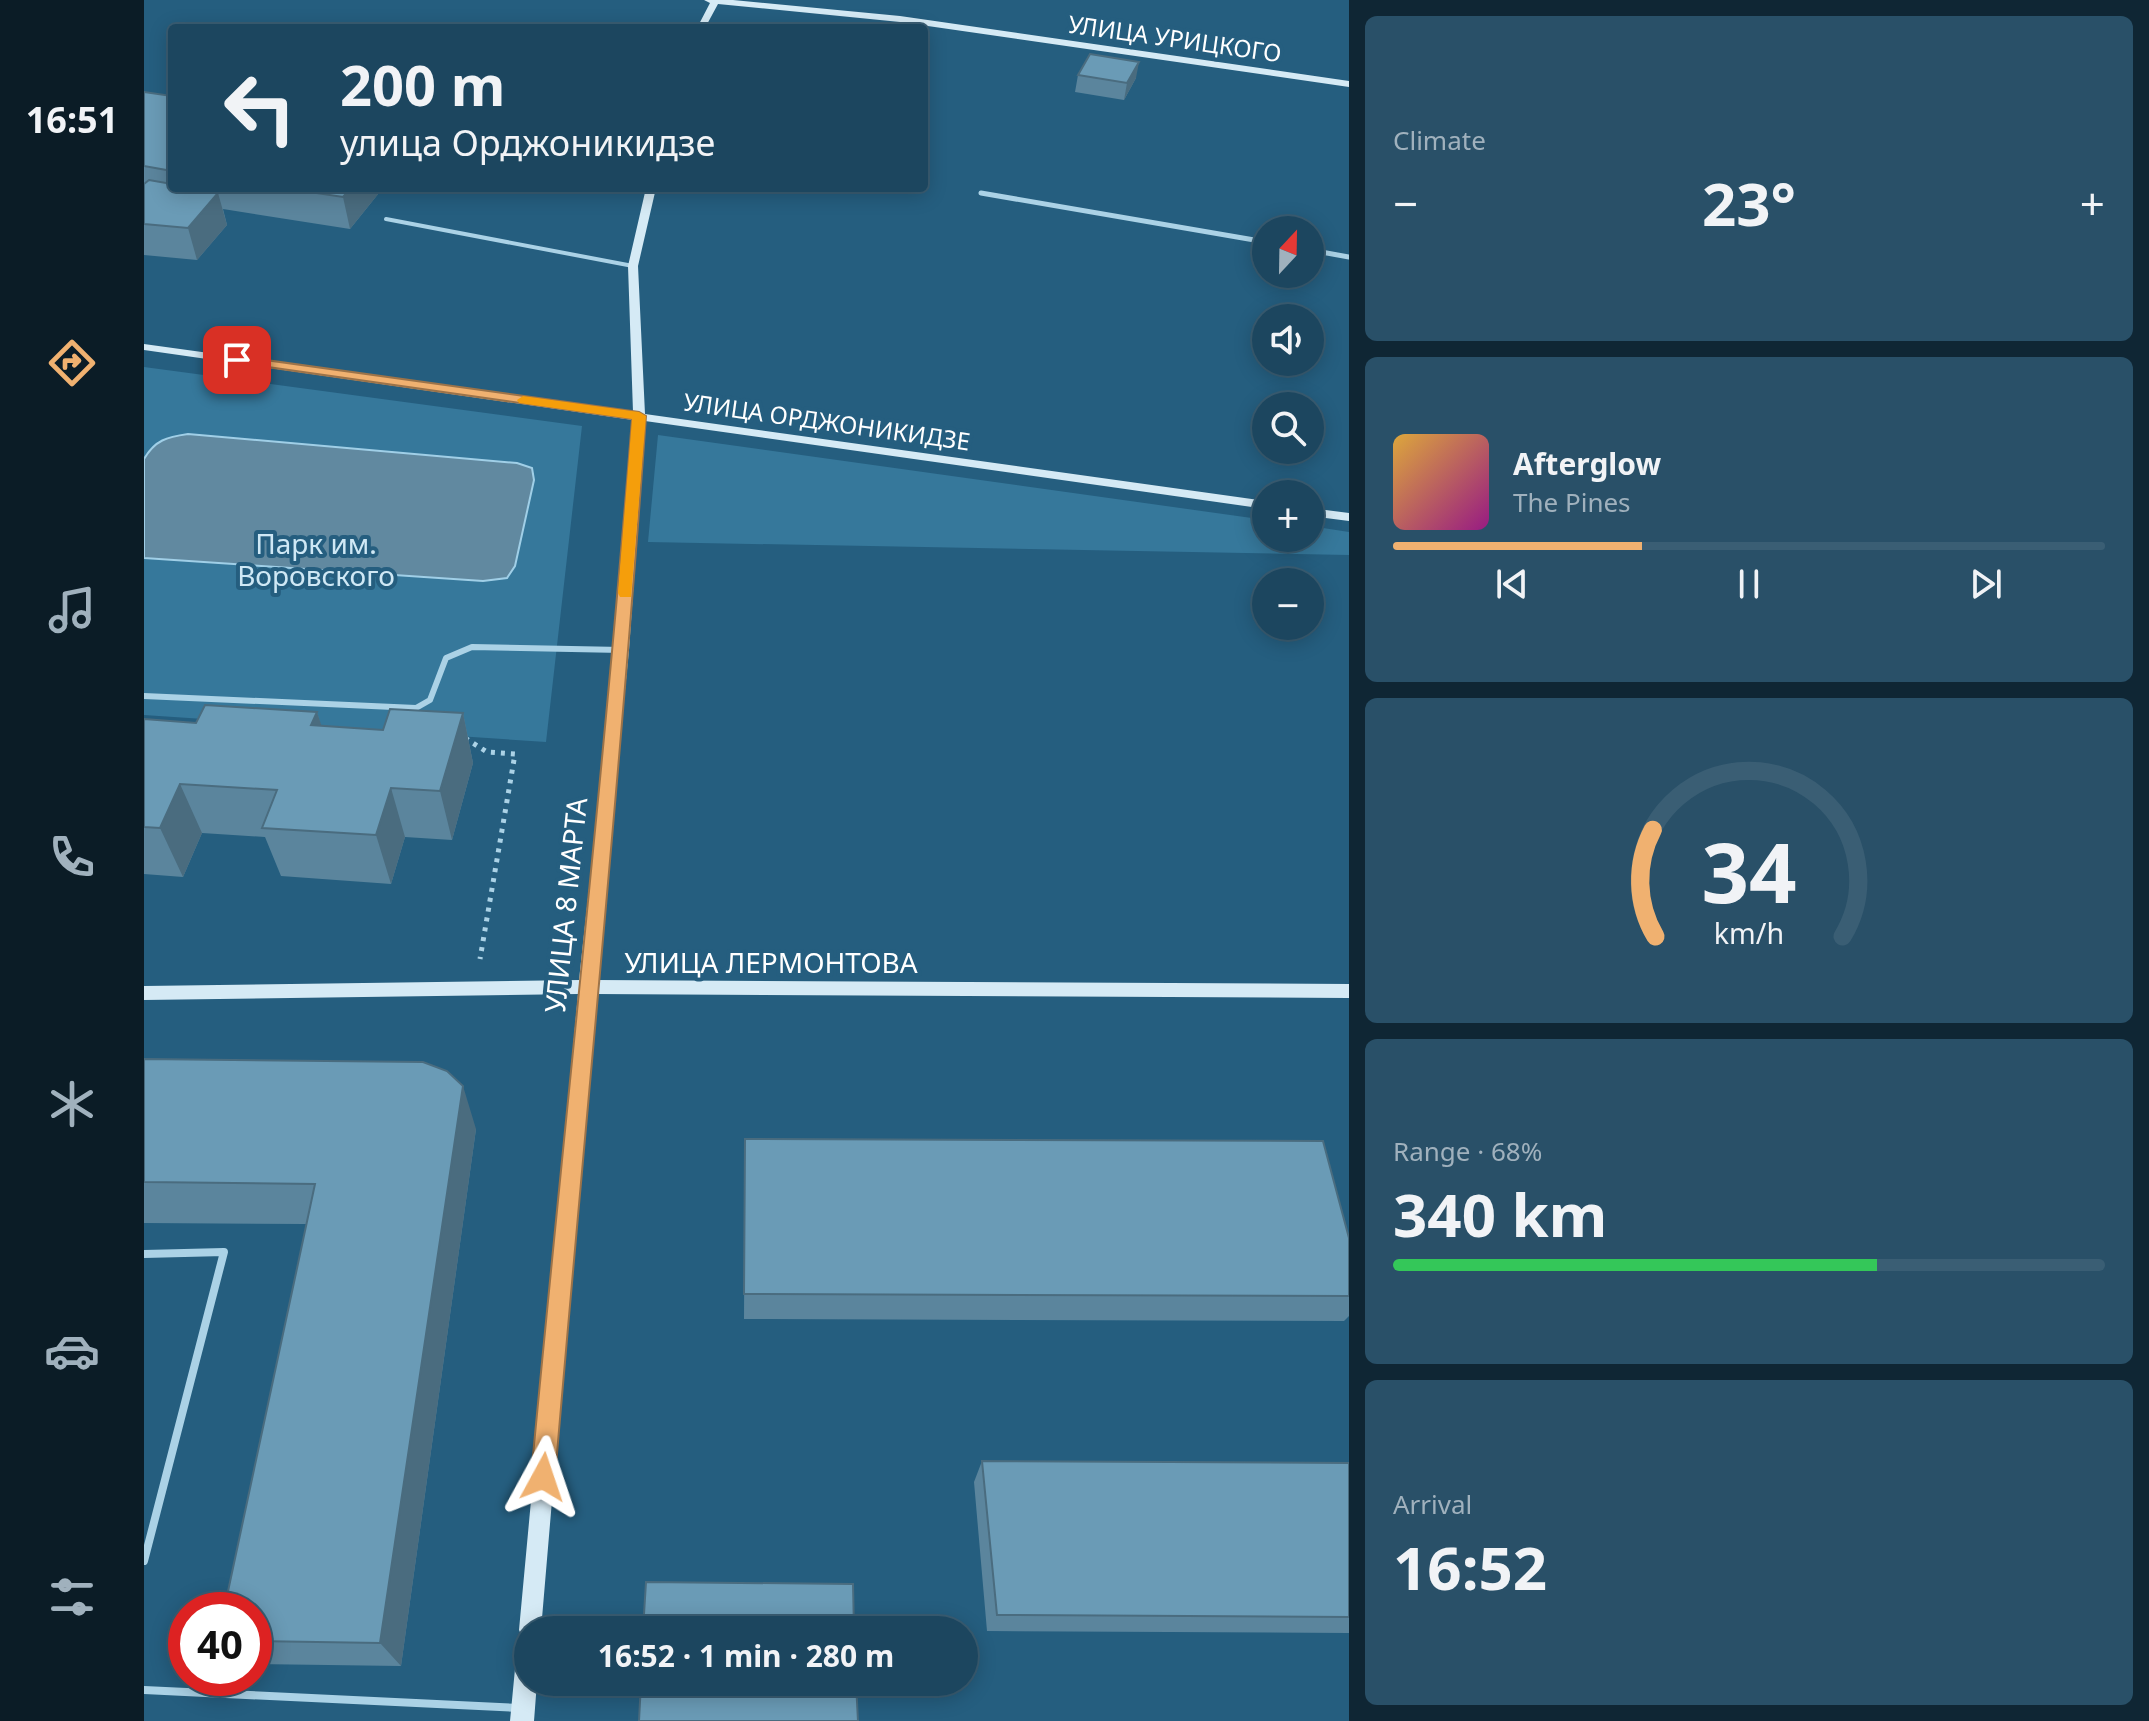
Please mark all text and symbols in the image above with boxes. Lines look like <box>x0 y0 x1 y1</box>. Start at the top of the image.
street label: УЛИЦА УРИЦКОГО <box>1066 7 1284 69</box>
text: 200 m <box>340 46 505 122</box>
icon: left <box>208 56 312 160</box>
text: 16:51 <box>26 95 118 144</box>
text: улица Орджоникидзе <box>340 118 715 167</box>
text: Climate <box>1393 122 1486 158</box>
text: 23° <box>1702 162 1796 244</box>
text: − <box>1393 173 1418 233</box>
text: + <box>2080 173 2105 233</box>
north arrow <box>1252 216 1324 288</box>
map controls <box>1252 216 1324 640</box>
button: sound <box>1252 304 1324 376</box>
pin <box>203 326 271 394</box>
icon: directions <box>44 335 100 391</box>
icon: arrive <box>215 338 259 382</box>
street label: УЛИЦА ОРДЖОНИКИДЗЕ <box>682 385 972 457</box>
button: search <box>1252 392 1324 464</box>
text: Afterglow <box>1513 443 1661 484</box>
button: + <box>1252 480 1324 552</box>
text: The Pines <box>1513 484 1631 520</box>
park label: Парк им. Воровского <box>237 524 395 594</box>
icon: previous <box>1490 562 1534 606</box>
icon: pause <box>1727 562 1771 606</box>
icon: next <box>1964 562 2008 606</box>
button: − <box>1252 568 1324 640</box>
icon: music <box>44 582 100 638</box>
street label: УЛИЦА 8 МАРТА <box>535 795 595 1015</box>
text: 34 <box>1701 813 1797 926</box>
icon: phone <box>44 829 100 885</box>
text: km/h <box>1714 913 1784 952</box>
street label: УЛИЦА ЛЕРМОНТОВА <box>624 943 918 981</box>
icon: climate <box>44 1076 100 1132</box>
text: Range · 68% <box>1393 1133 1542 1169</box>
text: 340 km <box>1393 1173 1607 1255</box>
icon: car <box>44 1323 100 1379</box>
position arrow <box>501 1435 585 1519</box>
text: Arrival <box>1393 1486 1472 1522</box>
text: 16:52 <box>1393 1526 1547 1608</box>
icon: filters <box>44 1569 100 1625</box>
speed limit sign: 40 <box>168 1592 272 1696</box>
text: 16:52 · 1 min · 280 m <box>598 1635 894 1676</box>

